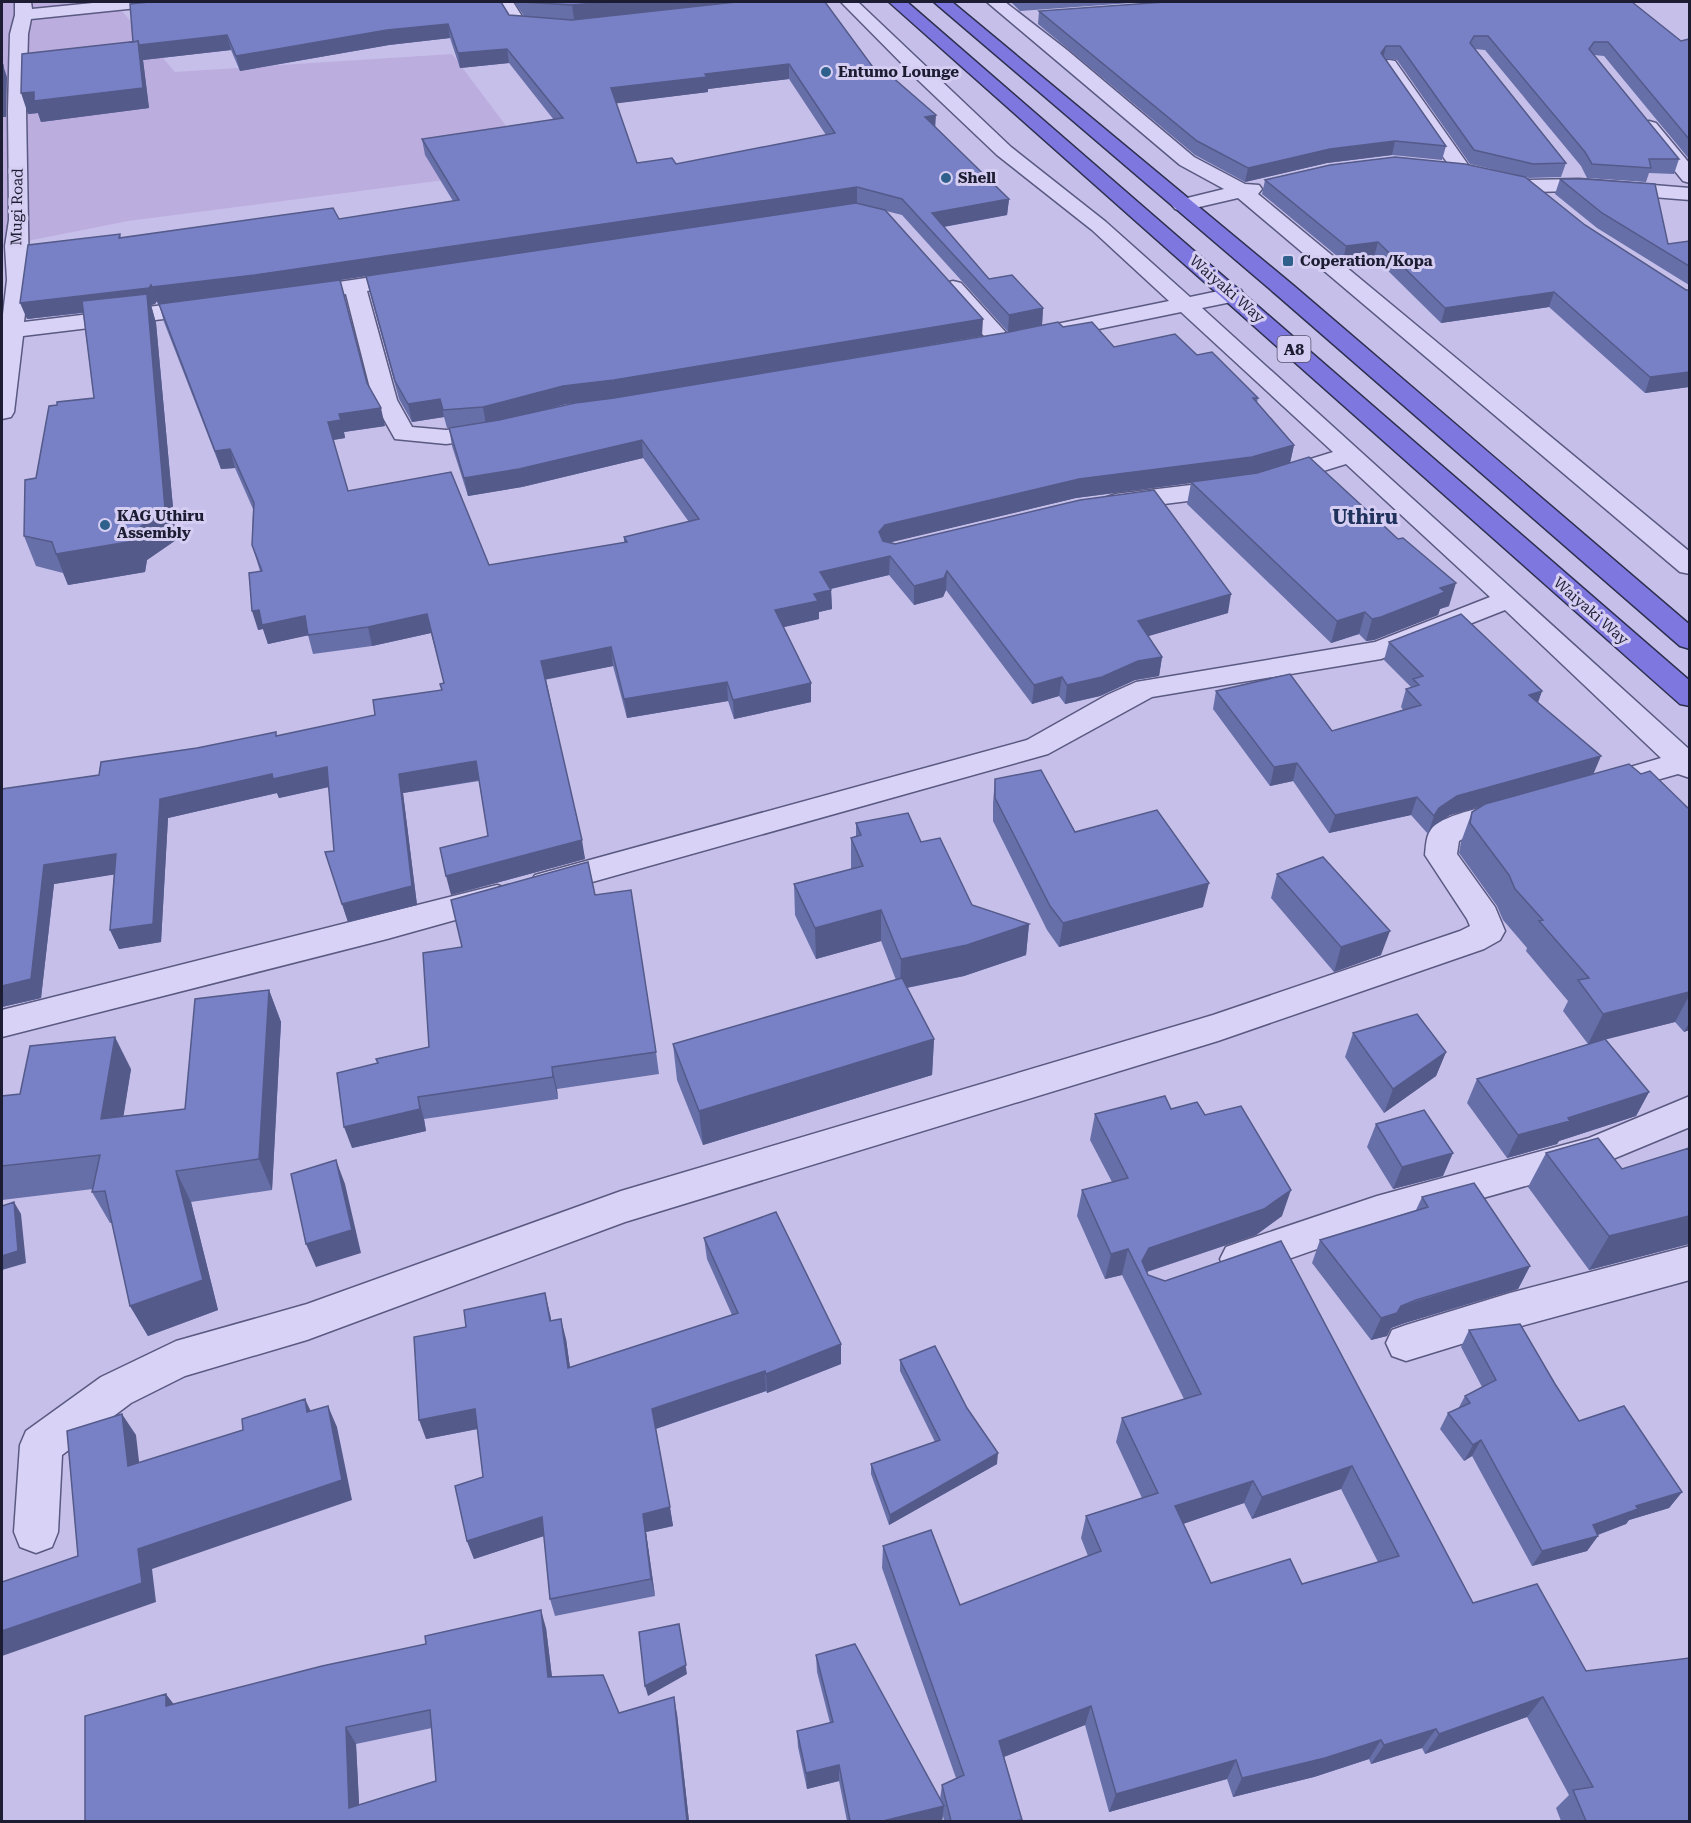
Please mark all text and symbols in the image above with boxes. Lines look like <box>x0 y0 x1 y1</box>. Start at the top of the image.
place label: Entumo Lounge <box>838 63 959 81</box>
marker: Entumo Lounge <box>819 65 833 79</box>
street label: Mugi Road <box>7 168 27 246</box>
place label: Shell <box>958 169 996 187</box>
marker: Shell <box>939 171 953 185</box>
street label: Waiyaki Way <box>1186 252 1268 327</box>
place label: Coperation/Kopa <box>1300 252 1433 270</box>
marker: Coperation/Kopa <box>1281 254 1295 268</box>
road number: A8 <box>1278 336 1310 362</box>
district label: Uthiru <box>1332 505 1398 529</box>
place label: KAG Uthiru Assembly <box>117 507 204 542</box>
marker: KAG Uthiru Assembly <box>98 518 112 532</box>
street label: Waiyaki Way <box>1550 574 1632 649</box>

